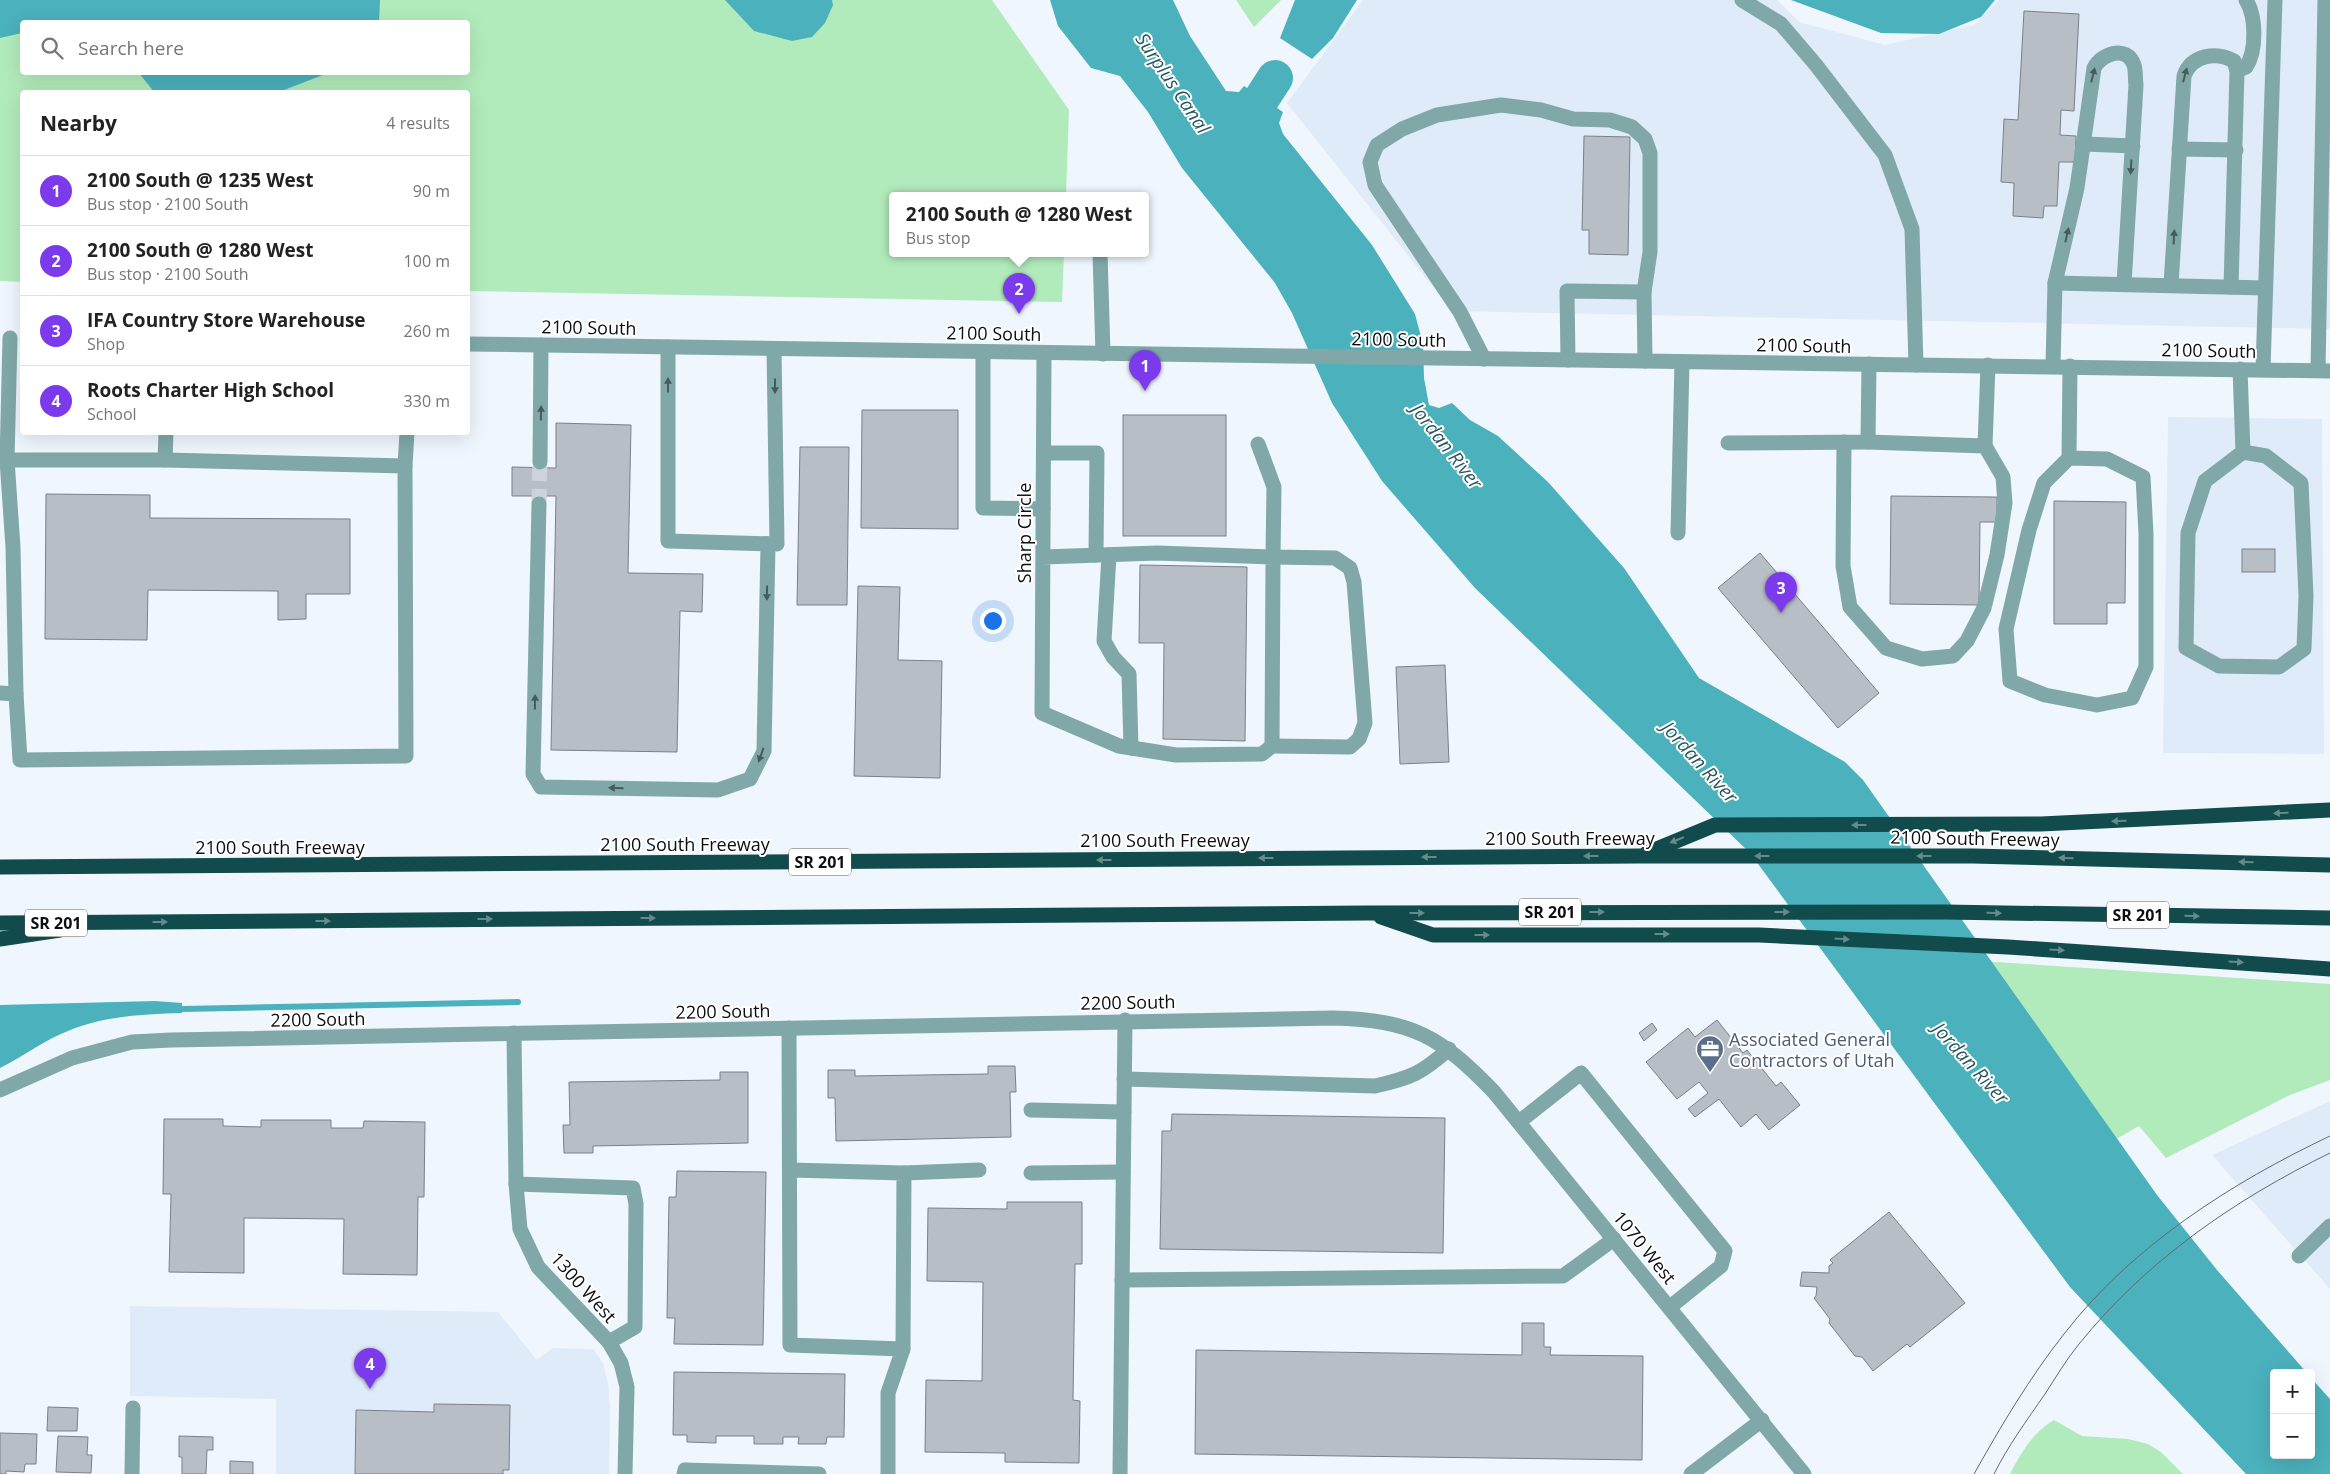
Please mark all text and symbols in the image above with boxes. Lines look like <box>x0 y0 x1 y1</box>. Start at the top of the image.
search box <box>20 20 470 75</box>
water label: Surplus Canal <box>1130 28 1217 139</box>
icon: search <box>38 34 66 62</box>
text: Search here <box>78 35 184 61</box>
one-way arrow <box>2182 67 2190 82</box>
one-way arrow <box>2089 68 2097 83</box>
text: Nearby <box>40 109 117 137</box>
text: 4 results <box>386 112 450 134</box>
one-way arrow <box>2127 160 2135 176</box>
text: 2100 South @ 1235 West <box>87 167 313 193</box>
text: 1 <box>51 180 61 202</box>
text: 90 m <box>413 180 450 202</box>
popup <box>889 192 1149 257</box>
text: Bus stop · 2100 South <box>87 193 249 215</box>
text: 2100 South @ 1280 West <box>906 201 1132 227</box>
text: Bus stop <box>906 227 970 249</box>
one-way arrow <box>2063 228 2071 243</box>
one-way arrow <box>2171 228 2179 244</box>
text: 2100 South @ 1280 West <box>87 237 313 263</box>
text: 2 <box>51 250 61 272</box>
text: 100 m <box>404 250 450 272</box>
text: Bus stop · 2100 South <box>87 263 249 285</box>
pin: 2 <box>1003 273 1035 314</box>
text: IFA Country Store Warehouse <box>87 307 366 333</box>
street label: 2100 South <box>541 314 637 340</box>
text: 3 <box>51 320 61 342</box>
text: 260 m <box>404 320 450 342</box>
street label: 2100 South <box>946 320 1042 346</box>
street label: 2100 South <box>1351 326 1447 352</box>
street label: 2100 South <box>1756 332 1852 358</box>
text: Shop <box>87 333 125 355</box>
street label: 2100 South <box>2161 337 2257 363</box>
pin: 1 <box>1129 350 1161 391</box>
text: Roots Charter High School <box>87 377 334 403</box>
one-way arrow <box>664 377 672 393</box>
one-way arrow <box>771 379 779 395</box>
text: 4 <box>51 390 61 412</box>
text: 330 m <box>404 390 450 412</box>
water label: Jordan River <box>1403 395 1490 495</box>
text: School <box>87 403 137 425</box>
one-way arrow <box>537 405 545 421</box>
street label: Sharp Circle <box>1012 483 1036 583</box>
pin: 3 <box>1765 572 1797 613</box>
one-way arrow <box>763 585 771 601</box>
your location <box>980 608 1006 634</box>
one-way arrow <box>531 694 539 710</box>
water label: Jordan River <box>1654 713 1745 810</box>
one-way arrow <box>757 748 765 763</box>
one-way arrow <box>608 784 624 792</box>
one-way arrow <box>2273 809 2289 817</box>
one-way arrow <box>2111 817 2127 825</box>
one-way arrow <box>1851 821 1867 829</box>
street label: 2100 South Freeway <box>1890 825 2061 851</box>
street label: 2100 South Freeway <box>1485 826 1656 850</box>
street label: 2100 South Freeway <box>1080 828 1251 852</box>
street label: 2100 South Freeway <box>600 832 771 856</box>
street label: 2100 South Freeway <box>195 835 366 859</box>
one-way arrow <box>1670 837 1684 845</box>
road number: SR 201 <box>789 849 851 876</box>
one-way arrow <box>1583 852 1599 860</box>
one-way arrow <box>1753 852 1769 860</box>
one-way arrow <box>1916 852 1932 860</box>
one-way arrow <box>1420 853 1436 861</box>
one-way arrow <box>1258 854 1274 862</box>
one-way arrow <box>2058 854 2074 862</box>
one-way arrow <box>1095 856 1111 864</box>
one-way arrow <box>2238 858 2254 866</box>
road number: SR 201 <box>1519 899 1581 926</box>
road number: SR 201 <box>2107 902 2169 928</box>
one-way arrow <box>1589 908 1605 916</box>
one-way arrow <box>1774 908 1790 916</box>
one-way arrow <box>1409 909 1425 917</box>
one-way arrow <box>1986 909 2002 917</box>
road number: SR 201 <box>25 910 87 936</box>
one-way arrow <box>2184 912 2200 920</box>
one-way arrow <box>640 914 656 922</box>
one-way arrow <box>478 915 494 923</box>
one-way arrow <box>315 917 331 925</box>
one-way arrow <box>153 918 169 926</box>
one-way arrow <box>1654 930 1670 938</box>
one-way arrow <box>1474 931 1490 939</box>
one-way arrow <box>1835 936 1851 944</box>
one-way arrow <box>2049 947 2065 955</box>
one-way arrow <box>2229 958 2245 966</box>
street label: 2200 South <box>1080 989 1176 1015</box>
street label: 2200 South <box>675 998 771 1024</box>
street label: 2200 South <box>270 1006 366 1032</box>
water label: Jordan River <box>1925 1014 2016 1111</box>
place label: Associated General Contractors of Utah <box>1729 1027 1895 1072</box>
office icon: Associated General Contractors of Utah <box>1695 1034 1725 1073</box>
street label: 1070 West <box>1608 1205 1682 1289</box>
street label: 1300 West <box>546 1246 622 1328</box>
pin: 4 <box>354 1348 386 1389</box>
map controls <box>2270 1369 2315 1459</box>
button: + <box>2270 1369 2315 1414</box>
button: − <box>2270 1414 2315 1459</box>

